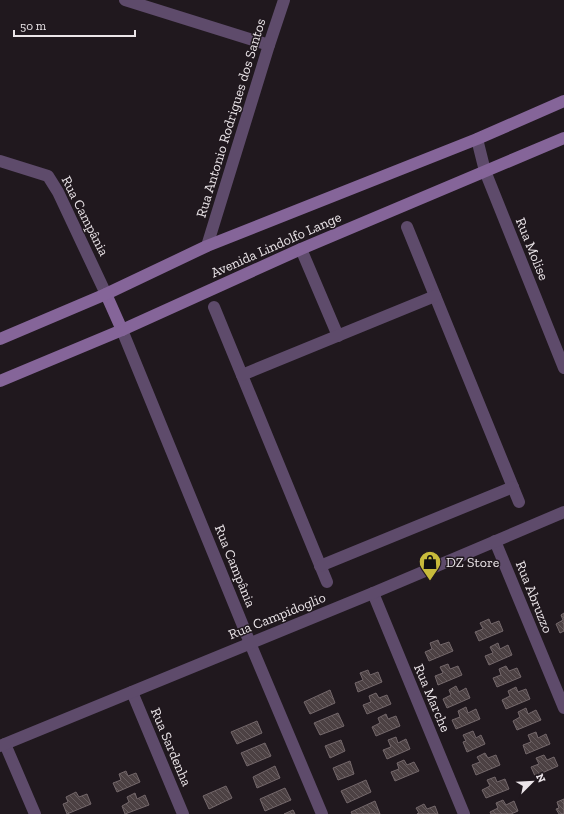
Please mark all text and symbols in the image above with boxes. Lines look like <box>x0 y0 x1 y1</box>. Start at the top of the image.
scale bar <box>14 12 135 38</box>
street label: Rua Antonio Rodrigues dos Santos <box>193 16 269 220</box>
text: 50 m <box>20 19 47 33</box>
street label: Rua Campânia <box>58 173 113 259</box>
street label: Avenida Lindolfo Lange <box>208 208 344 281</box>
street label: Rua Molise <box>512 215 552 283</box>
street label: Rua Campânia <box>211 522 259 610</box>
shop icon: DZ Store <box>417 549 443 582</box>
place label: DZ Store <box>446 554 500 571</box>
street label: Rua Abruzzo <box>512 558 556 636</box>
street label: Rua Campidoglio <box>226 589 328 643</box>
street label: Rua Marche <box>410 661 454 735</box>
street label: Rua Sardenha <box>147 705 195 789</box>
north arrow <box>512 762 552 802</box>
text: N <box>533 772 549 785</box>

